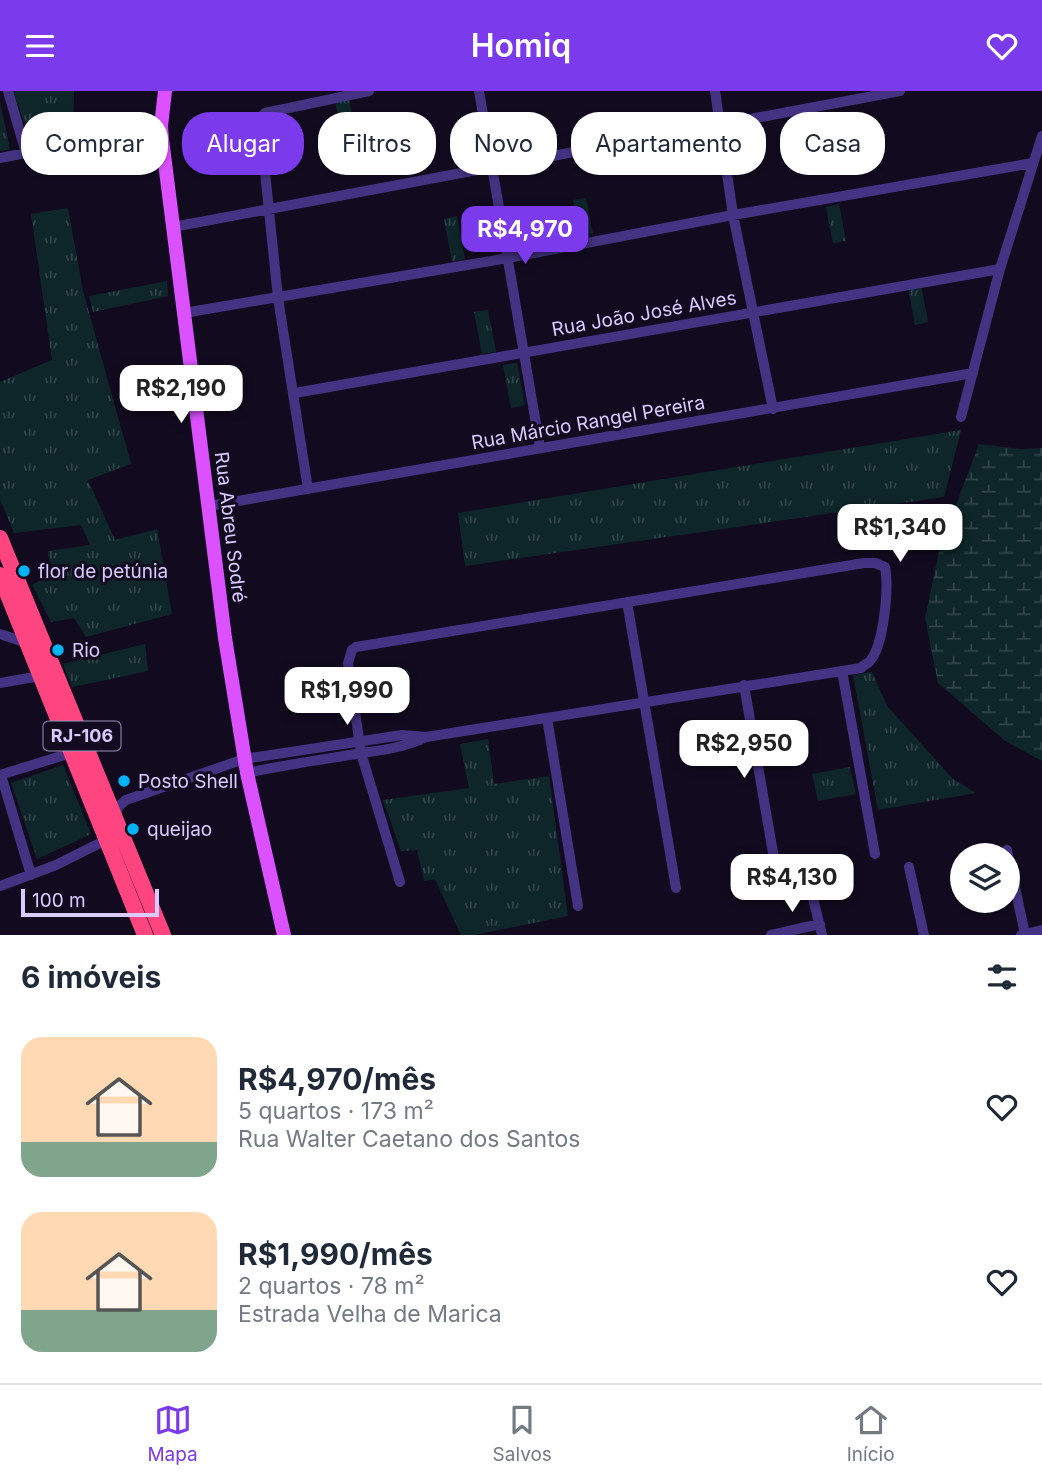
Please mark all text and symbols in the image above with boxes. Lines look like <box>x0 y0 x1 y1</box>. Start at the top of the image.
text: Homiq <box>471 26 571 65</box>
icon: menu <box>21 27 59 65</box>
icon: heart <box>983 27 1021 65</box>
chip: Comprar <box>21 112 168 175</box>
chip: Alugar <box>182 112 304 175</box>
chip: Filtros <box>318 112 436 175</box>
chip: Novo <box>450 112 557 175</box>
chip: Apartamento <box>571 112 766 175</box>
chip: Casa <box>780 112 885 175</box>
pin: R$4,970 <box>460 207 590 266</box>
text: R$4,970 <box>477 215 573 243</box>
street label: Rua João José Alves <box>550 286 738 341</box>
pin: R$2,190 <box>116 365 246 425</box>
text: R$2,190 <box>136 374 226 402</box>
street label: Rua Márcio Rangel Pereira <box>470 391 707 454</box>
street label: Rua Abreu Sodré <box>210 450 251 604</box>
pin: R$1,340 <box>835 505 965 564</box>
text: R$1,340 <box>853 513 947 541</box>
place label: flor de petúnia <box>38 560 168 583</box>
marker: flor de petúnia <box>16 563 32 579</box>
place label: Rio <box>72 639 100 662</box>
marker: Rio <box>50 642 66 658</box>
pin: R$1,990 <box>282 667 412 727</box>
text: R$1,990 <box>301 676 393 704</box>
road number: RJ-106 <box>43 721 120 751</box>
pin: R$2,950 <box>679 721 809 780</box>
text: R$2,950 <box>695 729 793 757</box>
place label: Posto Shell <box>138 770 238 793</box>
marker: Posto Shell <box>116 773 132 789</box>
place label: queijao <box>147 818 212 841</box>
marker: queijao <box>125 821 141 837</box>
map controls <box>950 843 1020 913</box>
button: layers <box>950 843 1020 913</box>
pin: R$4,130 <box>727 855 857 914</box>
text: R$4,130 <box>747 863 837 891</box>
scale bar <box>21 886 159 918</box>
text: 100 m <box>32 889 86 912</box>
icon: filters <box>983 958 1021 996</box>
text: 6 imóveis <box>21 959 161 995</box>
text: R$4,970/mês <box>238 1061 436 1097</box>
icon: home <box>77 1065 161 1149</box>
icon: heart <box>983 1088 1021 1126</box>
text: 5 quartos · 173 m² <box>238 1097 434 1125</box>
text: Rua Walter Caetano dos Santos <box>238 1125 580 1153</box>
text: R$1,990/mês <box>238 1236 433 1272</box>
icon: home <box>77 1240 161 1324</box>
icon: heart <box>983 1263 1021 1301</box>
text: 2 quartos · 78 m² <box>238 1272 425 1300</box>
text: Estrada Velha de Marica <box>238 1300 502 1328</box>
tab: Mapa <box>147 1401 198 1466</box>
tab: Salvos <box>493 1401 552 1466</box>
tab: Início <box>847 1401 895 1466</box>

